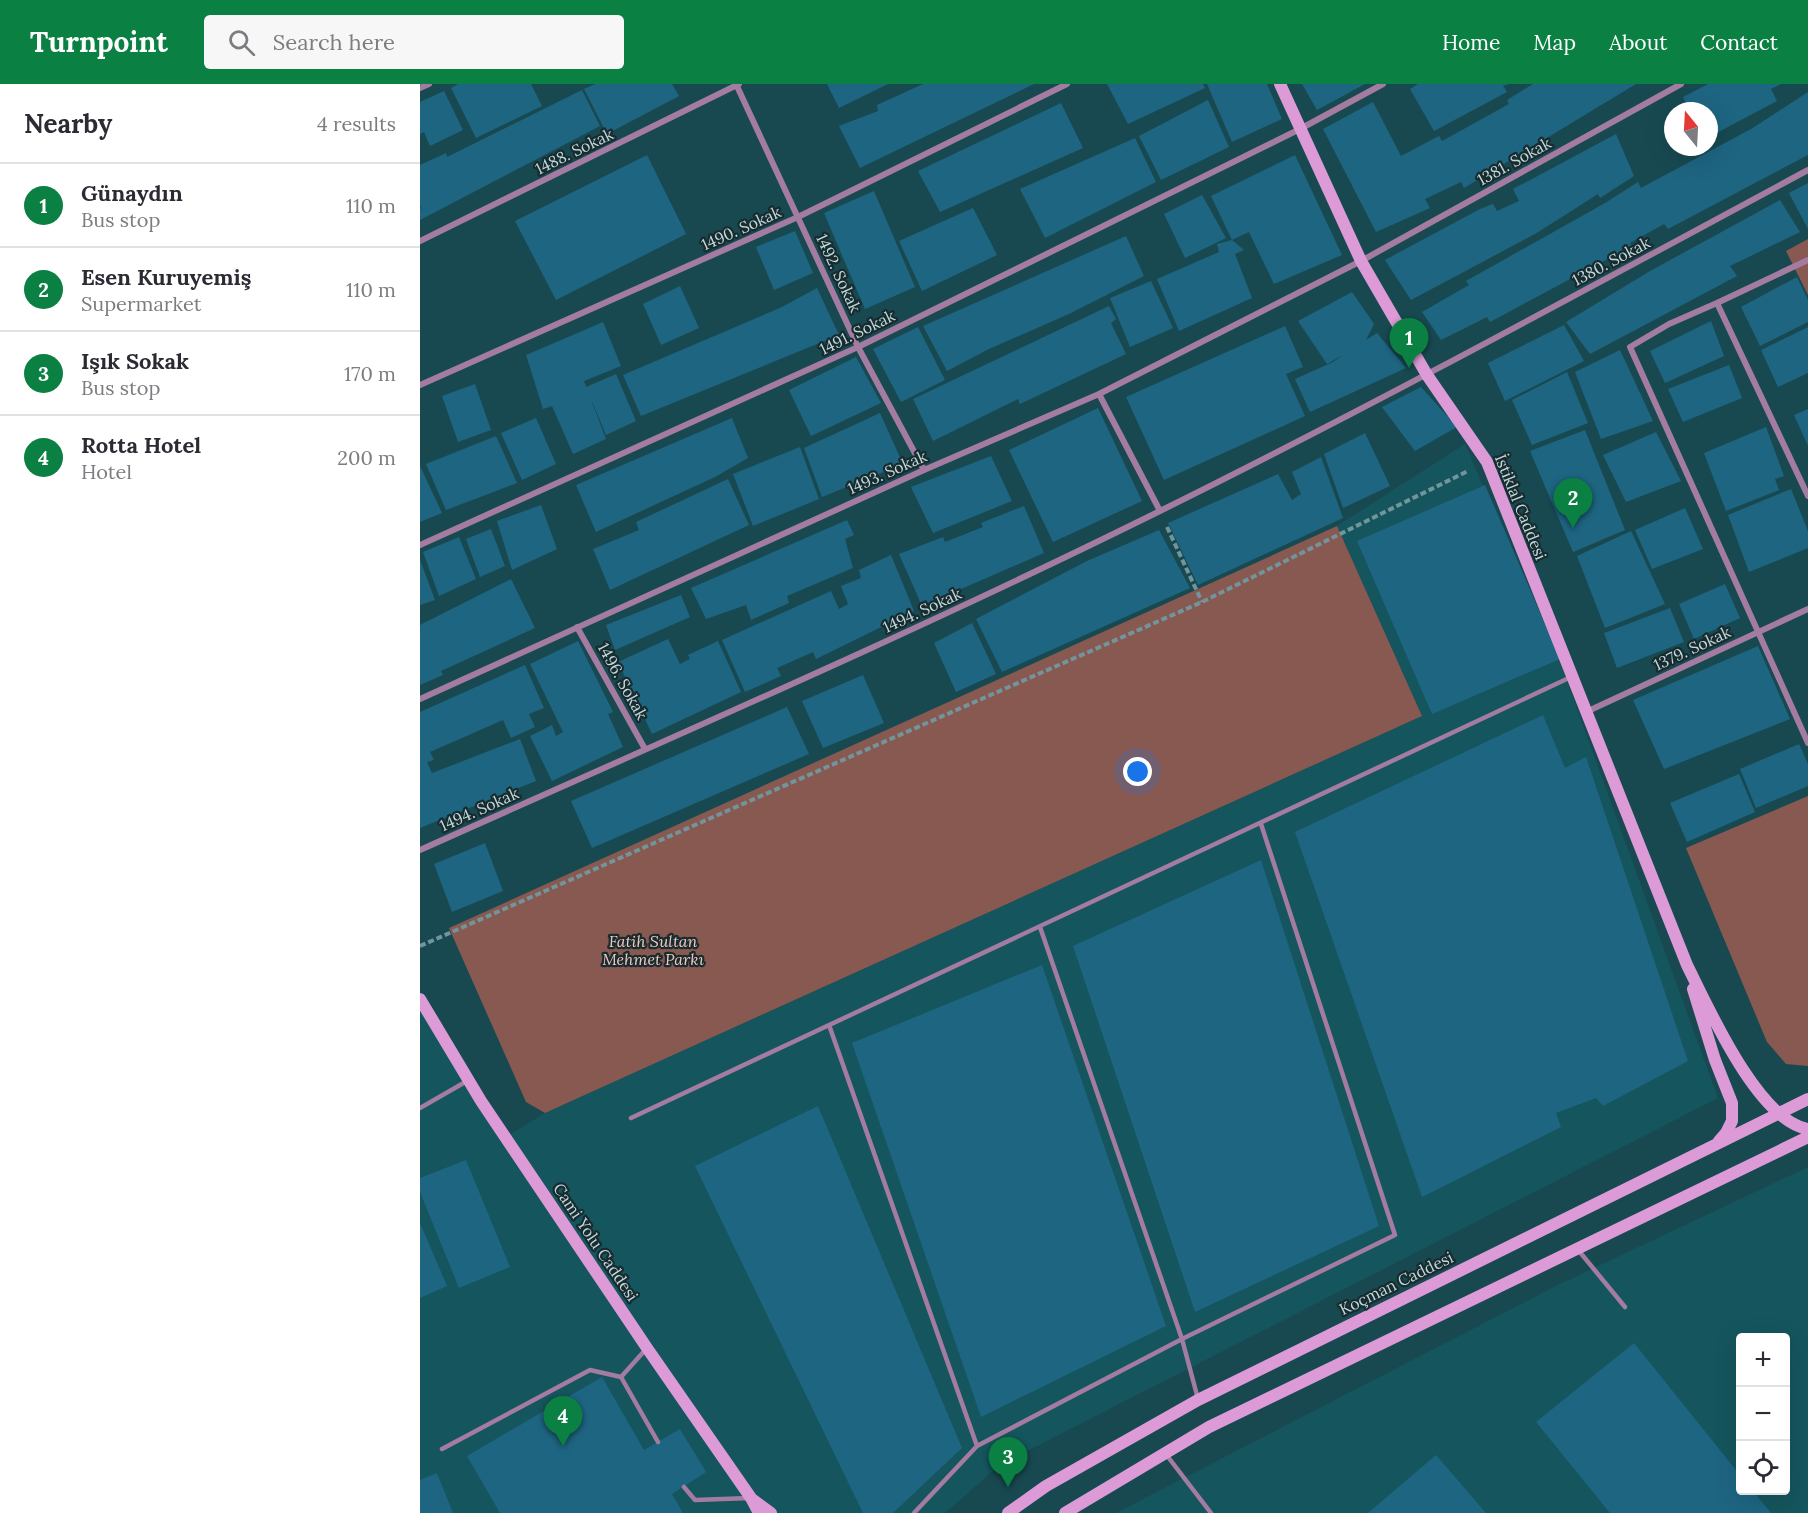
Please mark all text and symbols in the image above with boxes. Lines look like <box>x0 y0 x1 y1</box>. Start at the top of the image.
search box <box>204 15 624 69</box>
text: Turnpoint <box>30 24 168 60</box>
icon: search <box>225 26 258 59</box>
text: Search here <box>273 28 395 56</box>
text: Home <box>1442 29 1500 56</box>
text: Map <box>1533 29 1576 56</box>
text: About <box>1609 29 1667 56</box>
text: Contact <box>1700 29 1778 56</box>
north arrow <box>1664 102 1718 156</box>
text: Nearby <box>24 107 112 140</box>
text: 4 results <box>317 111 396 136</box>
street label: 1488. Sokak <box>532 123 617 179</box>
street label: 1381. Sokak <box>1473 132 1555 190</box>
text: Günaydın <box>81 179 183 207</box>
text: 1 <box>39 193 48 218</box>
text: 110 m <box>346 193 396 218</box>
street label: 1490. Sokak <box>698 201 784 255</box>
text: Bus stop <box>81 207 160 232</box>
street label: 1492. Sokak <box>812 231 866 316</box>
street label: 1380. Sokak <box>1569 232 1654 290</box>
text: Esen Kuruyemiş <box>81 263 251 291</box>
text: 2 <box>38 277 49 302</box>
text: 110 m <box>346 277 396 302</box>
text: Supermarket <box>81 291 201 316</box>
street label: 1491. Sokak <box>816 305 898 359</box>
pin: 1 <box>1390 318 1428 368</box>
text: Işık Sokak <box>81 347 189 375</box>
text: 3 <box>38 361 49 386</box>
text: 170 m <box>344 361 396 386</box>
text: Bus stop <box>81 375 160 400</box>
text: Rotta Hotel <box>81 431 201 459</box>
text: 4 <box>38 445 49 470</box>
text: 200 m <box>337 445 396 470</box>
street label: 1493. Sokak <box>844 445 930 498</box>
street label: İstiklal Caddesi <box>1491 451 1551 563</box>
text: Hotel <box>81 459 132 484</box>
pin: 2 <box>1554 478 1592 528</box>
street label: 1494. Sokak <box>880 583 965 637</box>
street label: 1379. Sokak <box>1650 621 1734 675</box>
street label: 1496. Sokak <box>594 639 653 723</box>
your location <box>1123 757 1152 786</box>
street label: 1494. Sokak <box>436 783 522 835</box>
park label: Fatih Sultan Mehmet Parkı <box>602 931 704 969</box>
street label: Cami Yolu Caddesi <box>549 1179 643 1305</box>
street label: Koçman Caddesi <box>1336 1247 1456 1319</box>
map controls <box>1736 1333 1790 1495</box>
button: + <box>1736 1333 1790 1387</box>
button: − <box>1736 1387 1790 1441</box>
pin: 4 <box>544 1396 582 1446</box>
pin: 3 <box>988 1438 1028 1487</box>
button: locate <box>1736 1441 1790 1495</box>

